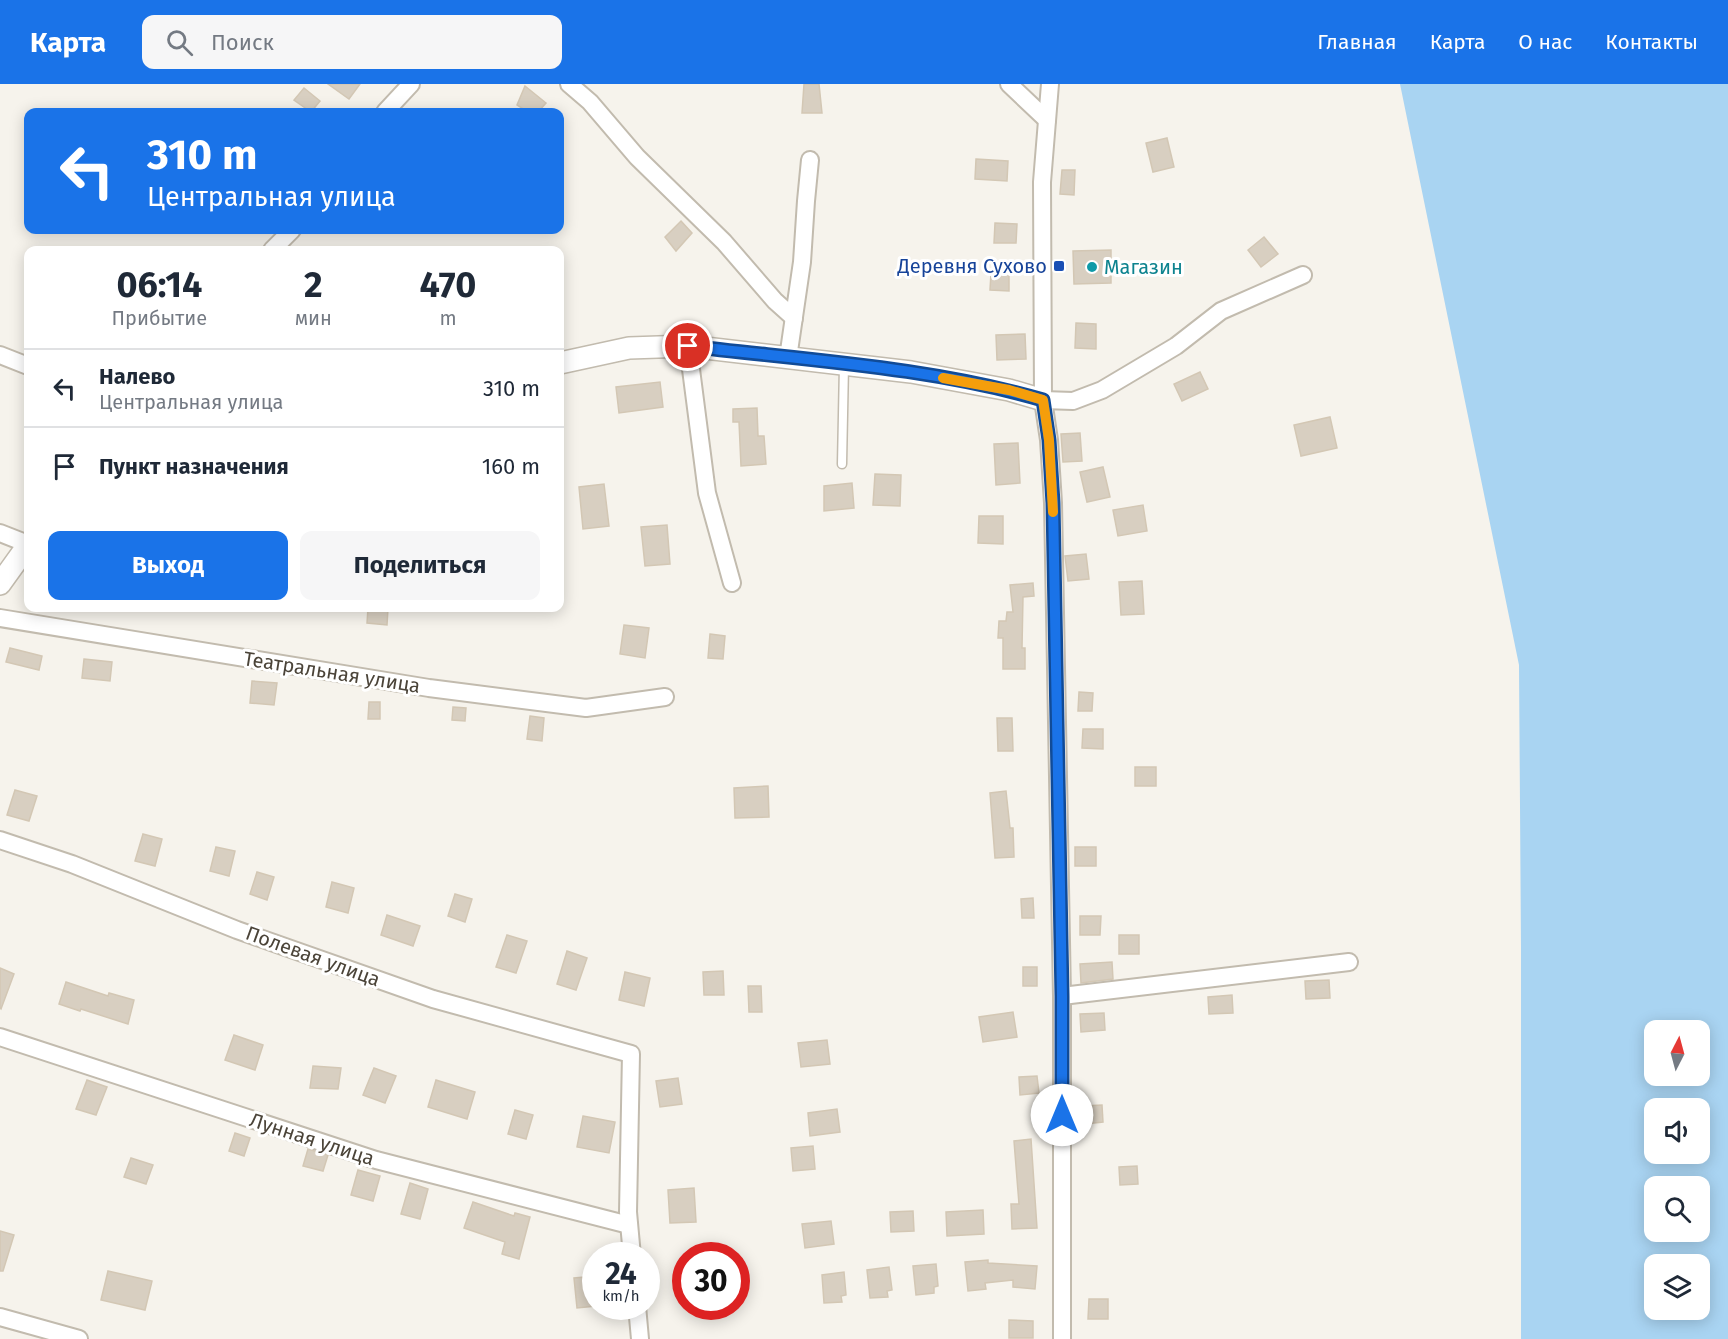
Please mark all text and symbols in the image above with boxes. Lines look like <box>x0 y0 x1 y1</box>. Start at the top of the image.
search box <box>142 15 562 69</box>
text: Карта <box>30 26 106 59</box>
icon: search <box>163 26 196 59</box>
text: Поиск <box>211 29 274 56</box>
text: Главная <box>1317 29 1397 55</box>
text: Карта <box>1430 29 1485 55</box>
text: О нас <box>1518 29 1572 55</box>
text: Контакты <box>1605 29 1698 55</box>
text: 310 m <box>147 130 257 180</box>
icon: left <box>48 132 126 210</box>
text: Центральная улица <box>147 181 396 213</box>
place label: Деревня Сухово <box>897 254 1047 278</box>
place label: Магазин <box>1104 255 1183 279</box>
marker: Деревня Сухово <box>1052 259 1066 273</box>
marker: Магазин <box>1085 260 1099 274</box>
text: 06:14 <box>116 263 202 307</box>
text: 2 <box>304 263 323 307</box>
text: 470 <box>420 263 476 307</box>
text: Прибытие <box>112 306 207 330</box>
text: мин <box>295 306 332 330</box>
text: m <box>439 306 457 330</box>
pin <box>662 320 713 371</box>
icon: arrive <box>671 329 704 362</box>
text: Налево <box>99 363 175 390</box>
icon: left <box>48 372 81 405</box>
text: 310 m <box>483 375 540 402</box>
text: Центральная улица <box>99 390 283 414</box>
icon: arrive <box>48 450 81 483</box>
text: Пункт назначения <box>99 453 289 480</box>
text: 160 m <box>482 453 540 480</box>
button: Выход <box>48 531 288 600</box>
button: Поделиться <box>300 531 540 600</box>
street label: Театральная улица <box>242 646 422 698</box>
street label: Полевая улица <box>242 921 384 991</box>
north arrow <box>1644 1020 1710 1086</box>
map controls <box>1644 1020 1710 1320</box>
position arrow <box>1030 1083 1094 1147</box>
button: sound <box>1644 1098 1710 1164</box>
street label: Лунная улица <box>247 1108 377 1170</box>
button: search <box>1644 1176 1710 1242</box>
speed limit sign: 30 <box>672 1242 750 1320</box>
button: layers <box>1644 1254 1710 1320</box>
text: 24 <box>605 1256 637 1292</box>
text: km/h <box>602 1287 640 1305</box>

